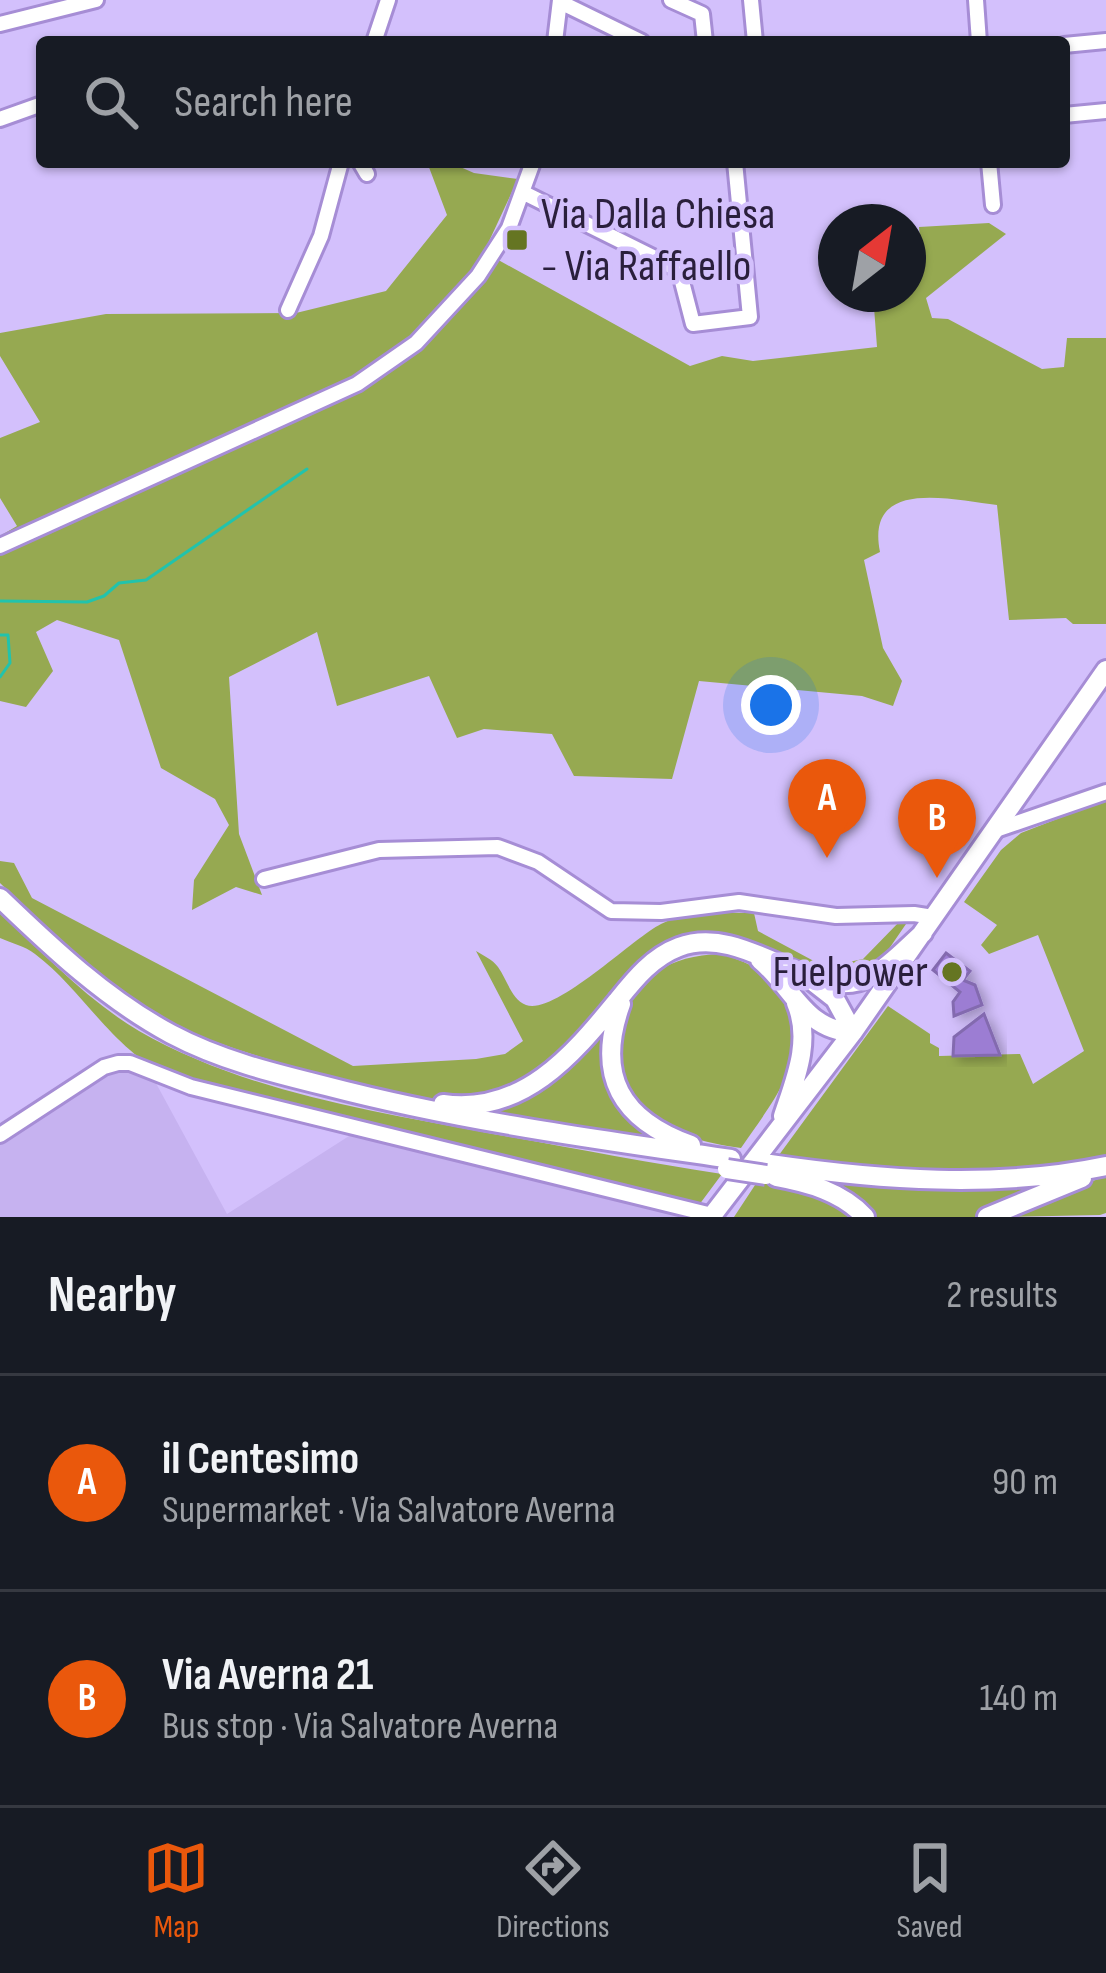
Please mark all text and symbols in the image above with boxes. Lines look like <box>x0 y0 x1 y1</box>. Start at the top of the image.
search box <box>36 36 1070 168</box>
icon: search <box>78 69 144 135</box>
text: Search here <box>174 75 353 130</box>
place label: Via Dalla Chiesa - Via Raffaello <box>541 187 775 294</box>
north arrow <box>818 204 926 312</box>
marker: Via Dalla Chiesa - Via Raffaello <box>504 227 530 253</box>
your location <box>741 675 801 735</box>
pin: A <box>788 759 866 858</box>
pin: B <box>898 779 976 878</box>
place label: Fuelpower <box>773 945 928 1000</box>
marker: Fuelpower <box>939 959 965 985</box>
text: Nearby <box>48 1265 177 1326</box>
text: 2 results <box>946 1272 1058 1319</box>
text: il Centesimo <box>162 1432 359 1487</box>
text: A <box>78 1459 96 1506</box>
text: 90 m <box>992 1459 1058 1506</box>
text: Supermarket · Via Salvatore Averna <box>162 1487 615 1534</box>
text: Via Averna 21 <box>162 1648 374 1703</box>
text: B <box>78 1675 96 1722</box>
text: 140 m <box>979 1675 1058 1722</box>
text: Bus stop · Via Salvatore Averna <box>162 1703 558 1750</box>
tab: Map <box>143 1835 209 1947</box>
tab: Directions <box>496 1835 610 1947</box>
tab: Saved <box>896 1835 963 1947</box>

